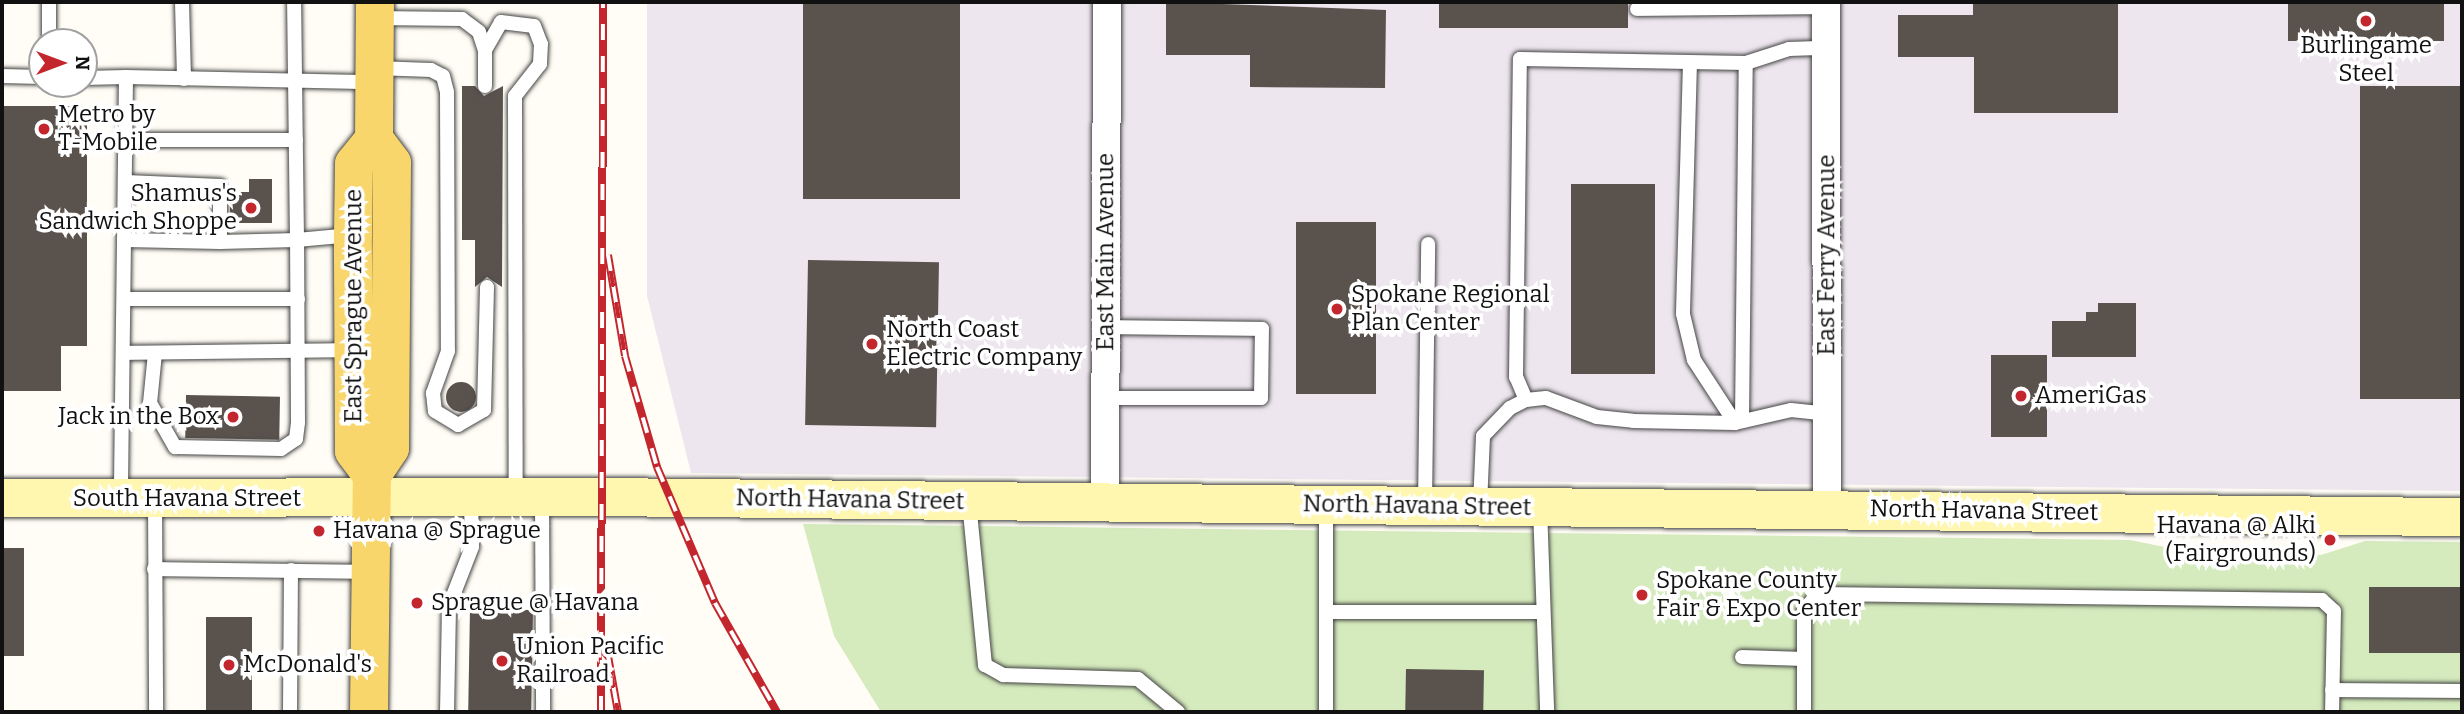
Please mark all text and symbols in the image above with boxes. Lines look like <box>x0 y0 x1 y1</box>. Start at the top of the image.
marker: Burlingame Steel <box>2358 13 2374 29</box>
north arrow <box>28 28 98 98</box>
place label: Burlingame Steel <box>2300 32 2432 88</box>
text: N <box>71 56 94 70</box>
place label: Metro by T-Mobile <box>58 101 158 157</box>
marker: Metro by T-Mobile <box>36 121 52 137</box>
street label: East Main Avenue <box>1092 153 1120 351</box>
street label: East Ferry Avenue <box>1813 154 1841 356</box>
place label: Shamus's Sandwich Shoppe <box>38 180 237 236</box>
street label: East Sprague Avenue <box>340 189 368 423</box>
marker: Shamus's Sandwich Shoppe <box>243 200 259 216</box>
place label: Spokane Regional Plan Center <box>1351 281 1550 337</box>
marker: Spokane Regional Plan Center <box>1329 301 1345 317</box>
place label: North Coast Electric Company <box>886 316 1082 372</box>
marker: North Coast Electric Company <box>864 336 880 352</box>
place label: AmeriGas <box>2035 382 2147 410</box>
marker: AmeriGas <box>2013 388 2029 404</box>
place label: Jack in the Box <box>58 403 219 431</box>
marker: Jack in the Box <box>225 409 241 425</box>
street label: North Havana Street <box>735 484 965 516</box>
street label: South Havana Street <box>73 485 301 513</box>
street label: North Havana Street <box>1302 490 1532 522</box>
street label: North Havana Street <box>1869 495 2099 527</box>
place label: Havana @ Alki (Fairgrounds) <box>2157 512 2316 568</box>
place label: Havana @ Sprague <box>333 517 541 545</box>
marker: Havana @ Sprague <box>311 523 327 539</box>
marker: Havana @ Alki (Fairgrounds) <box>2322 532 2338 548</box>
place label: Spokane County Fair & Expo Center <box>1656 567 1861 623</box>
marker: Spokane County Fair & Expo Center <box>1634 587 1650 603</box>
place label: Sprague @ Havana <box>431 589 639 617</box>
marker: Sprague @ Havana <box>409 595 425 611</box>
place label: Union Pacific Railroad <box>516 633 664 689</box>
place label: McDonald's <box>243 651 372 679</box>
marker: Union Pacific Railroad <box>494 653 510 669</box>
marker: McDonald's <box>221 657 237 673</box>

